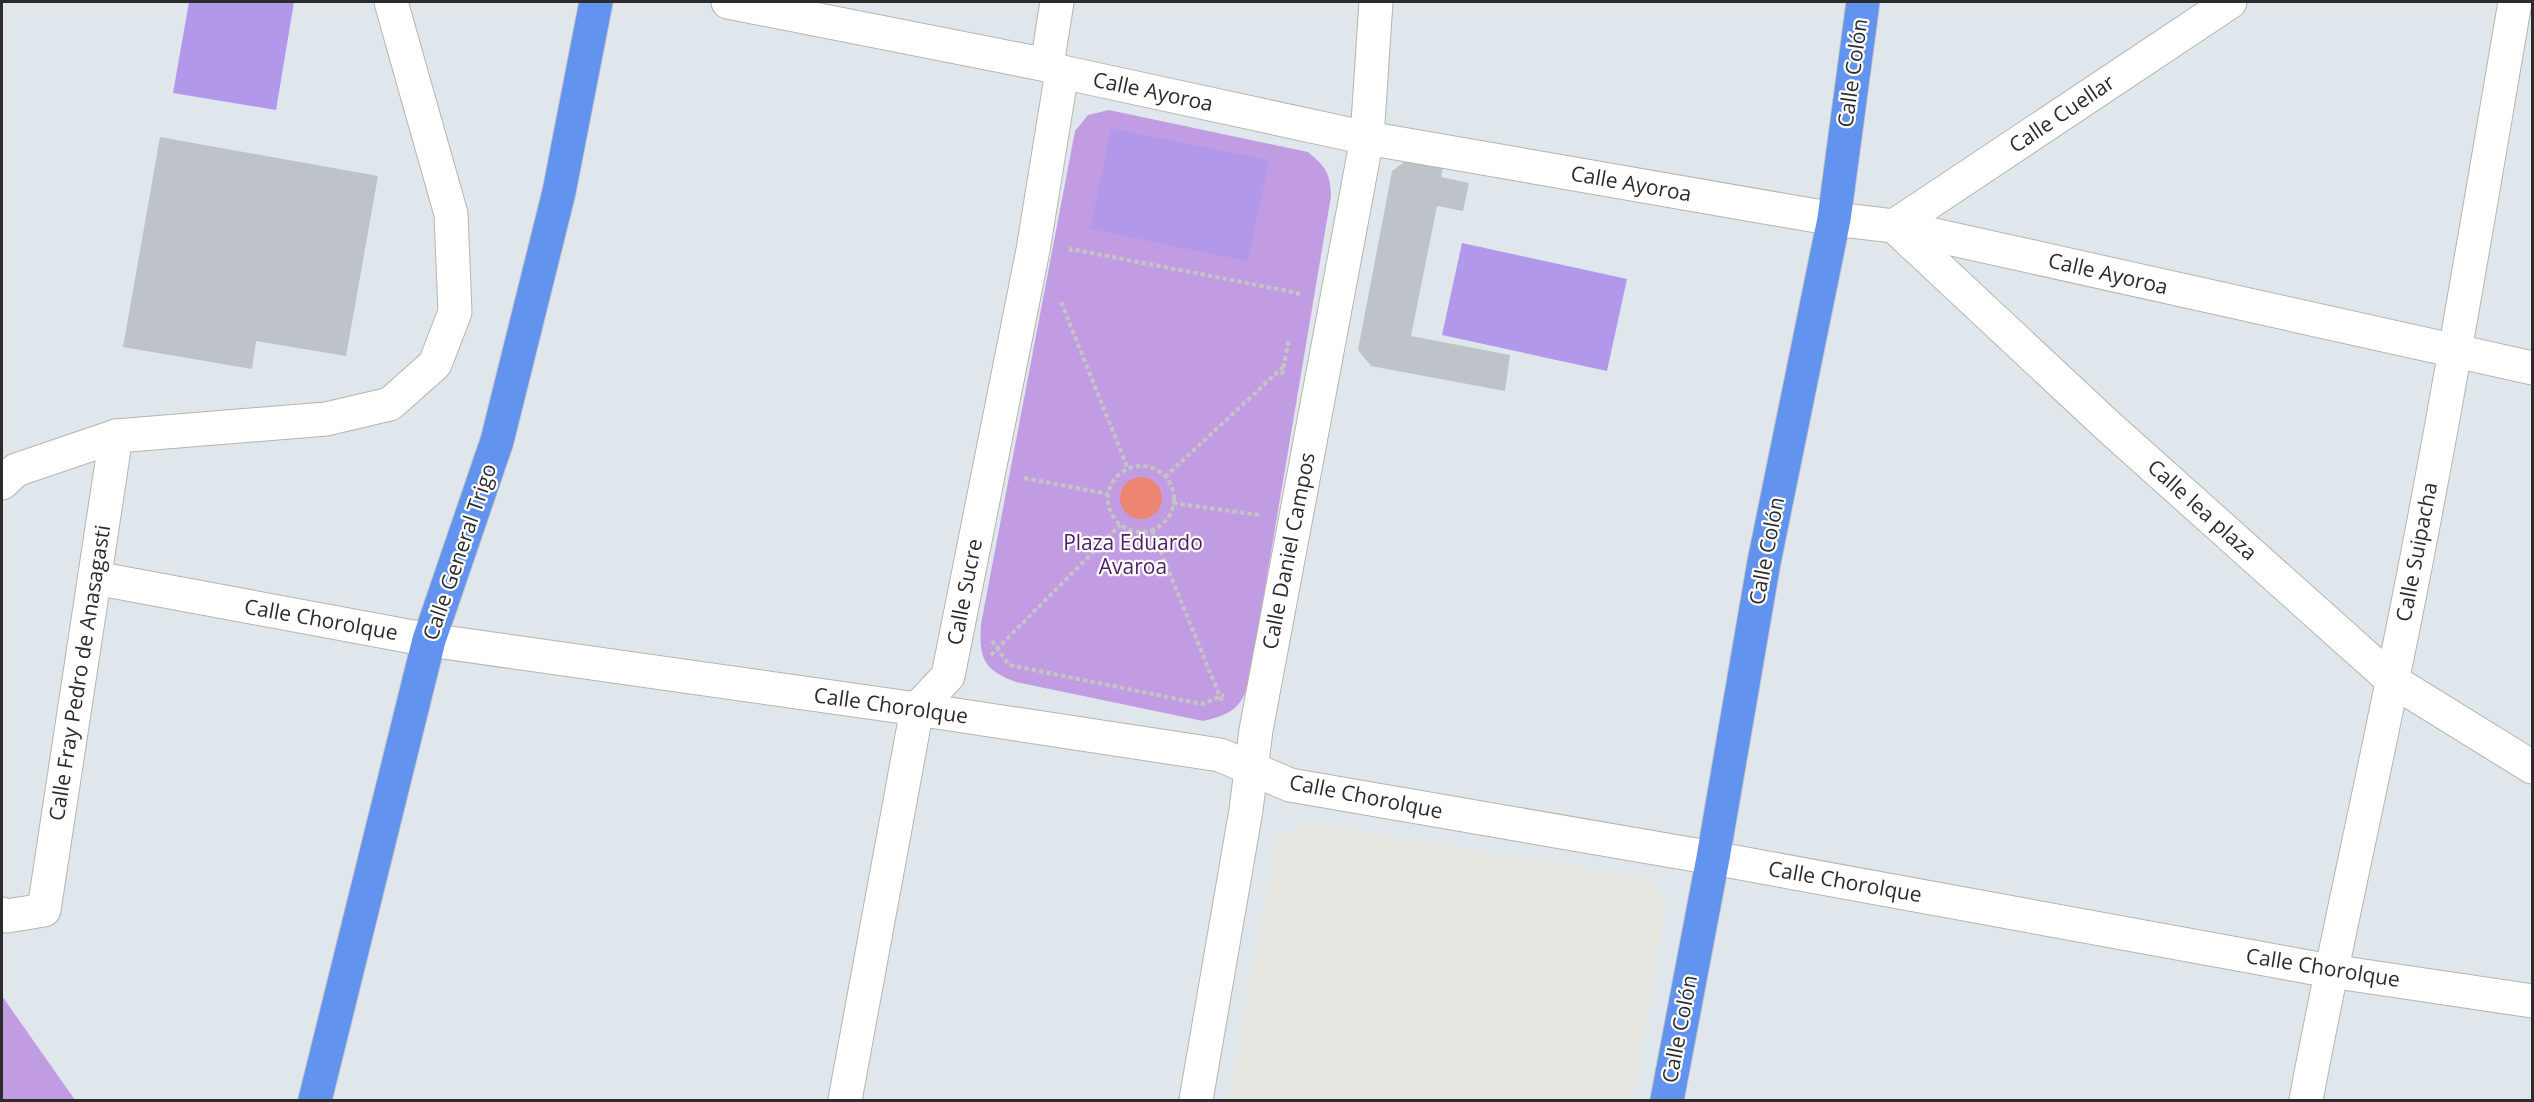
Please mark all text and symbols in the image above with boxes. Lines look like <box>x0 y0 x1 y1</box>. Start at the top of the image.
street label: Calle Colón <box>1831 17 1873 129</box>
street label: Calle Ayoroa <box>1091 65 1216 117</box>
street label: Calle Cuellar <box>2003 67 2120 159</box>
street label: Calle Ayoroa <box>1569 159 1694 207</box>
street label: Calle Ayoroa <box>2046 246 2171 300</box>
street label: Calle Daniel Campos <box>1255 450 1321 652</box>
street label: Calle lea plaza <box>2142 453 2263 566</box>
street label: Calle General Trigo <box>416 460 502 644</box>
street label: Calle Suipacha <box>2389 480 2443 624</box>
street label: Calle Colón <box>1742 494 1790 607</box>
street label: Calle Fray Pedro de Anasagasti <box>42 523 116 823</box>
park label: Plaza Eduardo Avaroa <box>1063 528 1203 580</box>
street label: Calle Sucre <box>940 536 988 647</box>
street label: Calle Chorolque <box>242 592 400 646</box>
street label: Calle Chorolque <box>812 680 970 730</box>
street label: Calle Chorolque <box>1287 767 1445 825</box>
street label: Calle Chorolque <box>1766 854 1924 908</box>
street label: Calle Chorolque <box>2244 941 2402 993</box>
street label: Calle Colón <box>1655 972 1703 1085</box>

